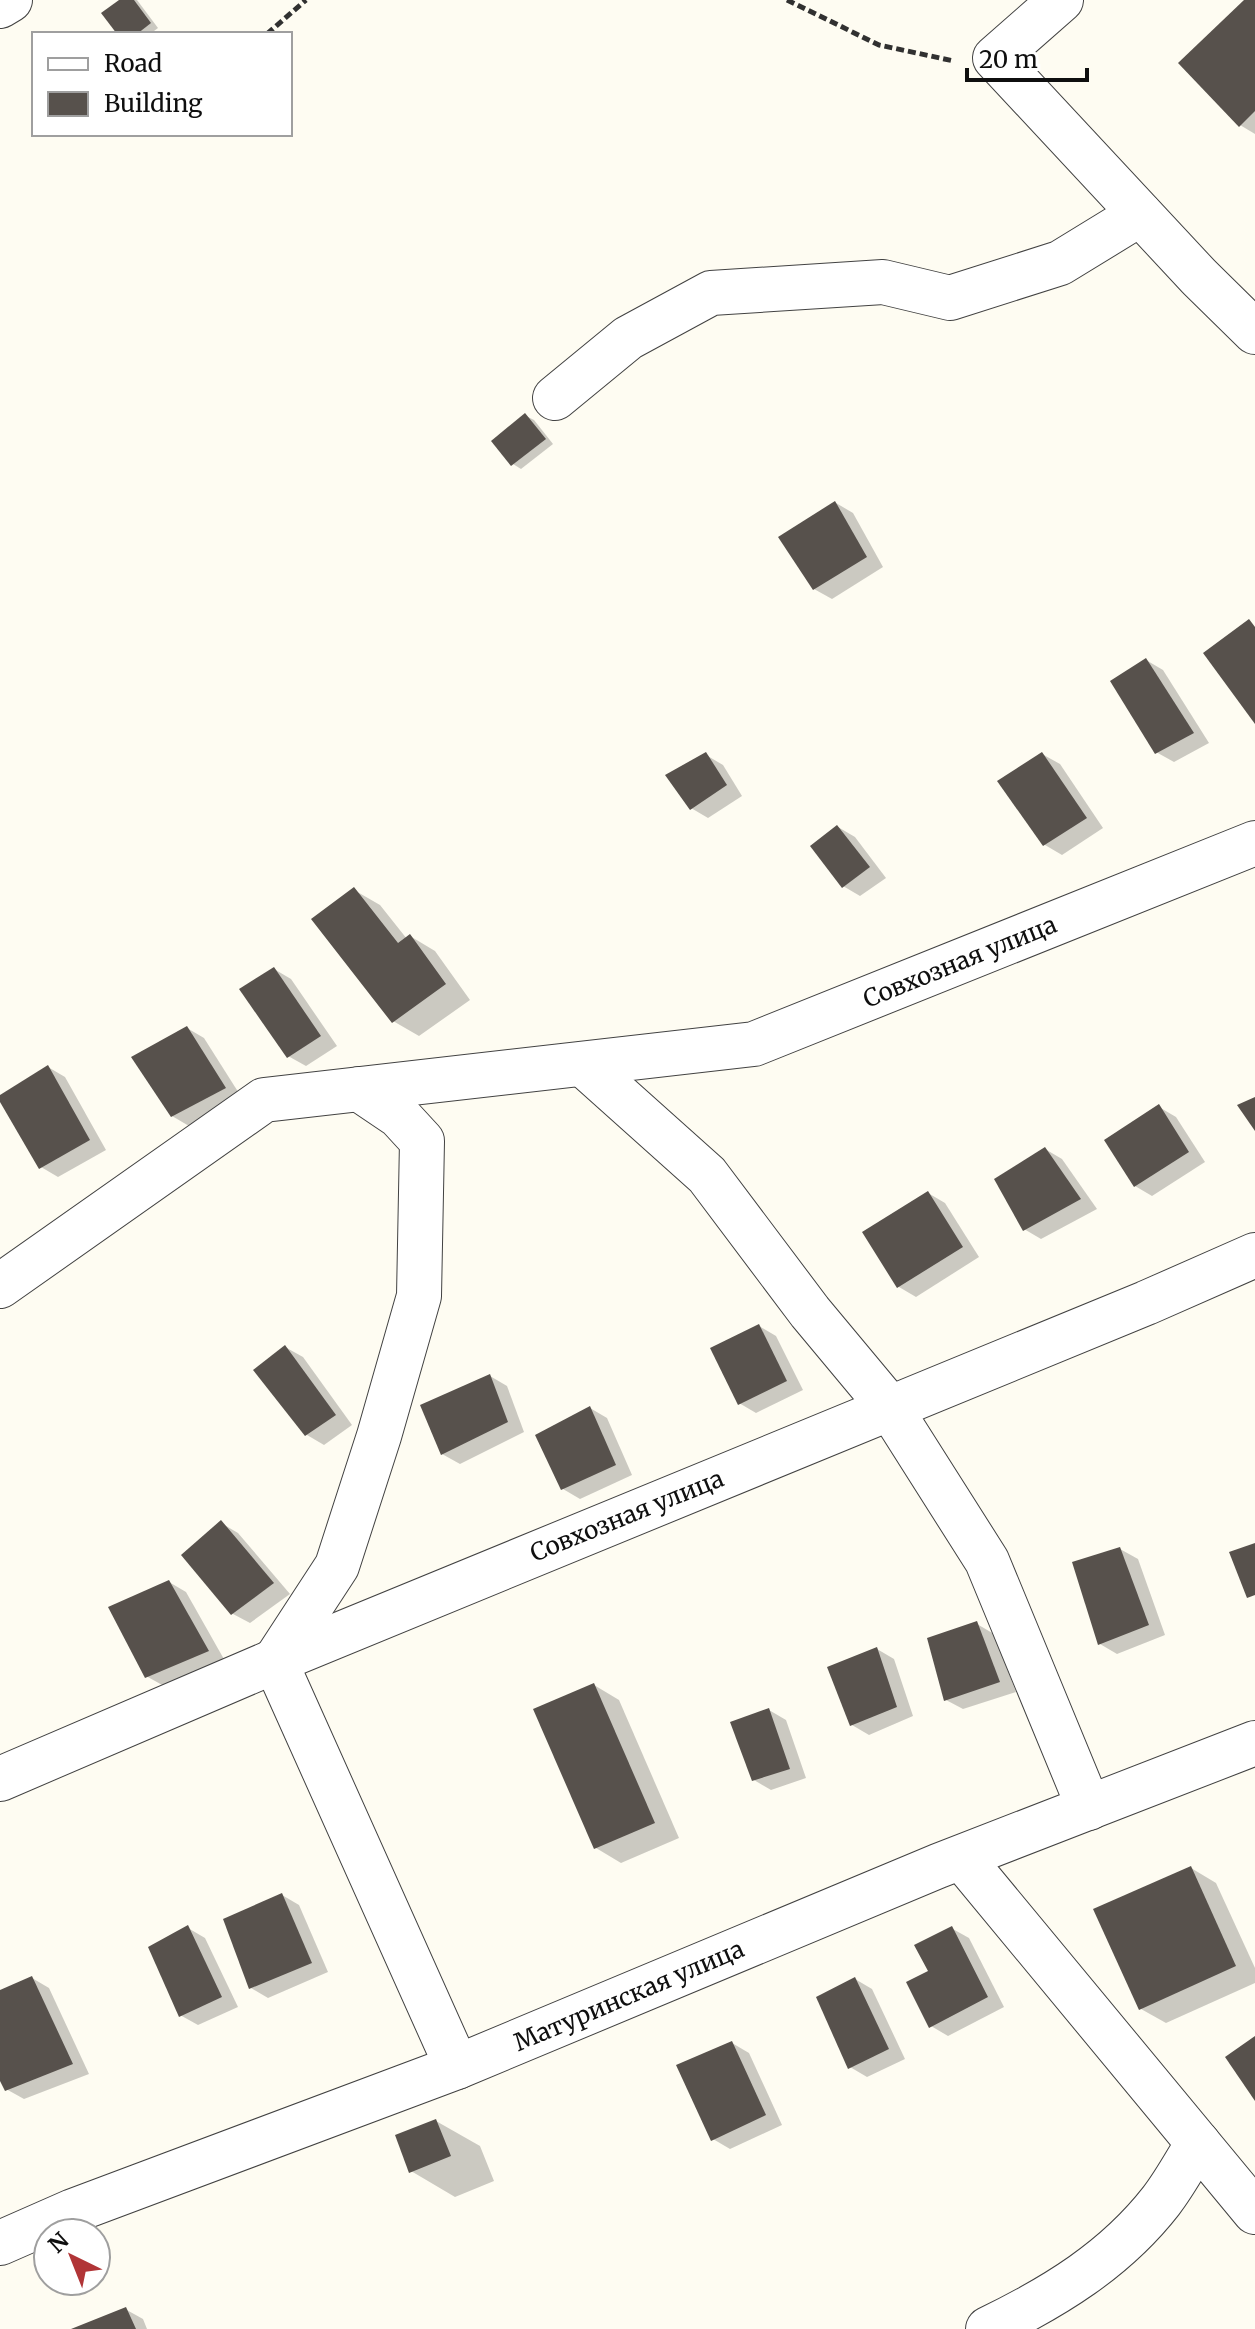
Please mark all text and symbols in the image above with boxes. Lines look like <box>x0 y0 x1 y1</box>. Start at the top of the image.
legend <box>32 32 292 136</box>
scale bar <box>967 32 1087 82</box>
text: 20 m <box>979 44 1038 75</box>
text: Road <box>104 48 162 79</box>
text: Building <box>104 88 203 119</box>
street label: Совхозная улица <box>859 909 1061 1014</box>
street label: Совхозная улица <box>526 1463 728 1568</box>
street label: Матуринская улица <box>509 1933 749 2058</box>
north arrow <box>32 2217 112 2297</box>
text: N <box>42 2226 75 2259</box>

